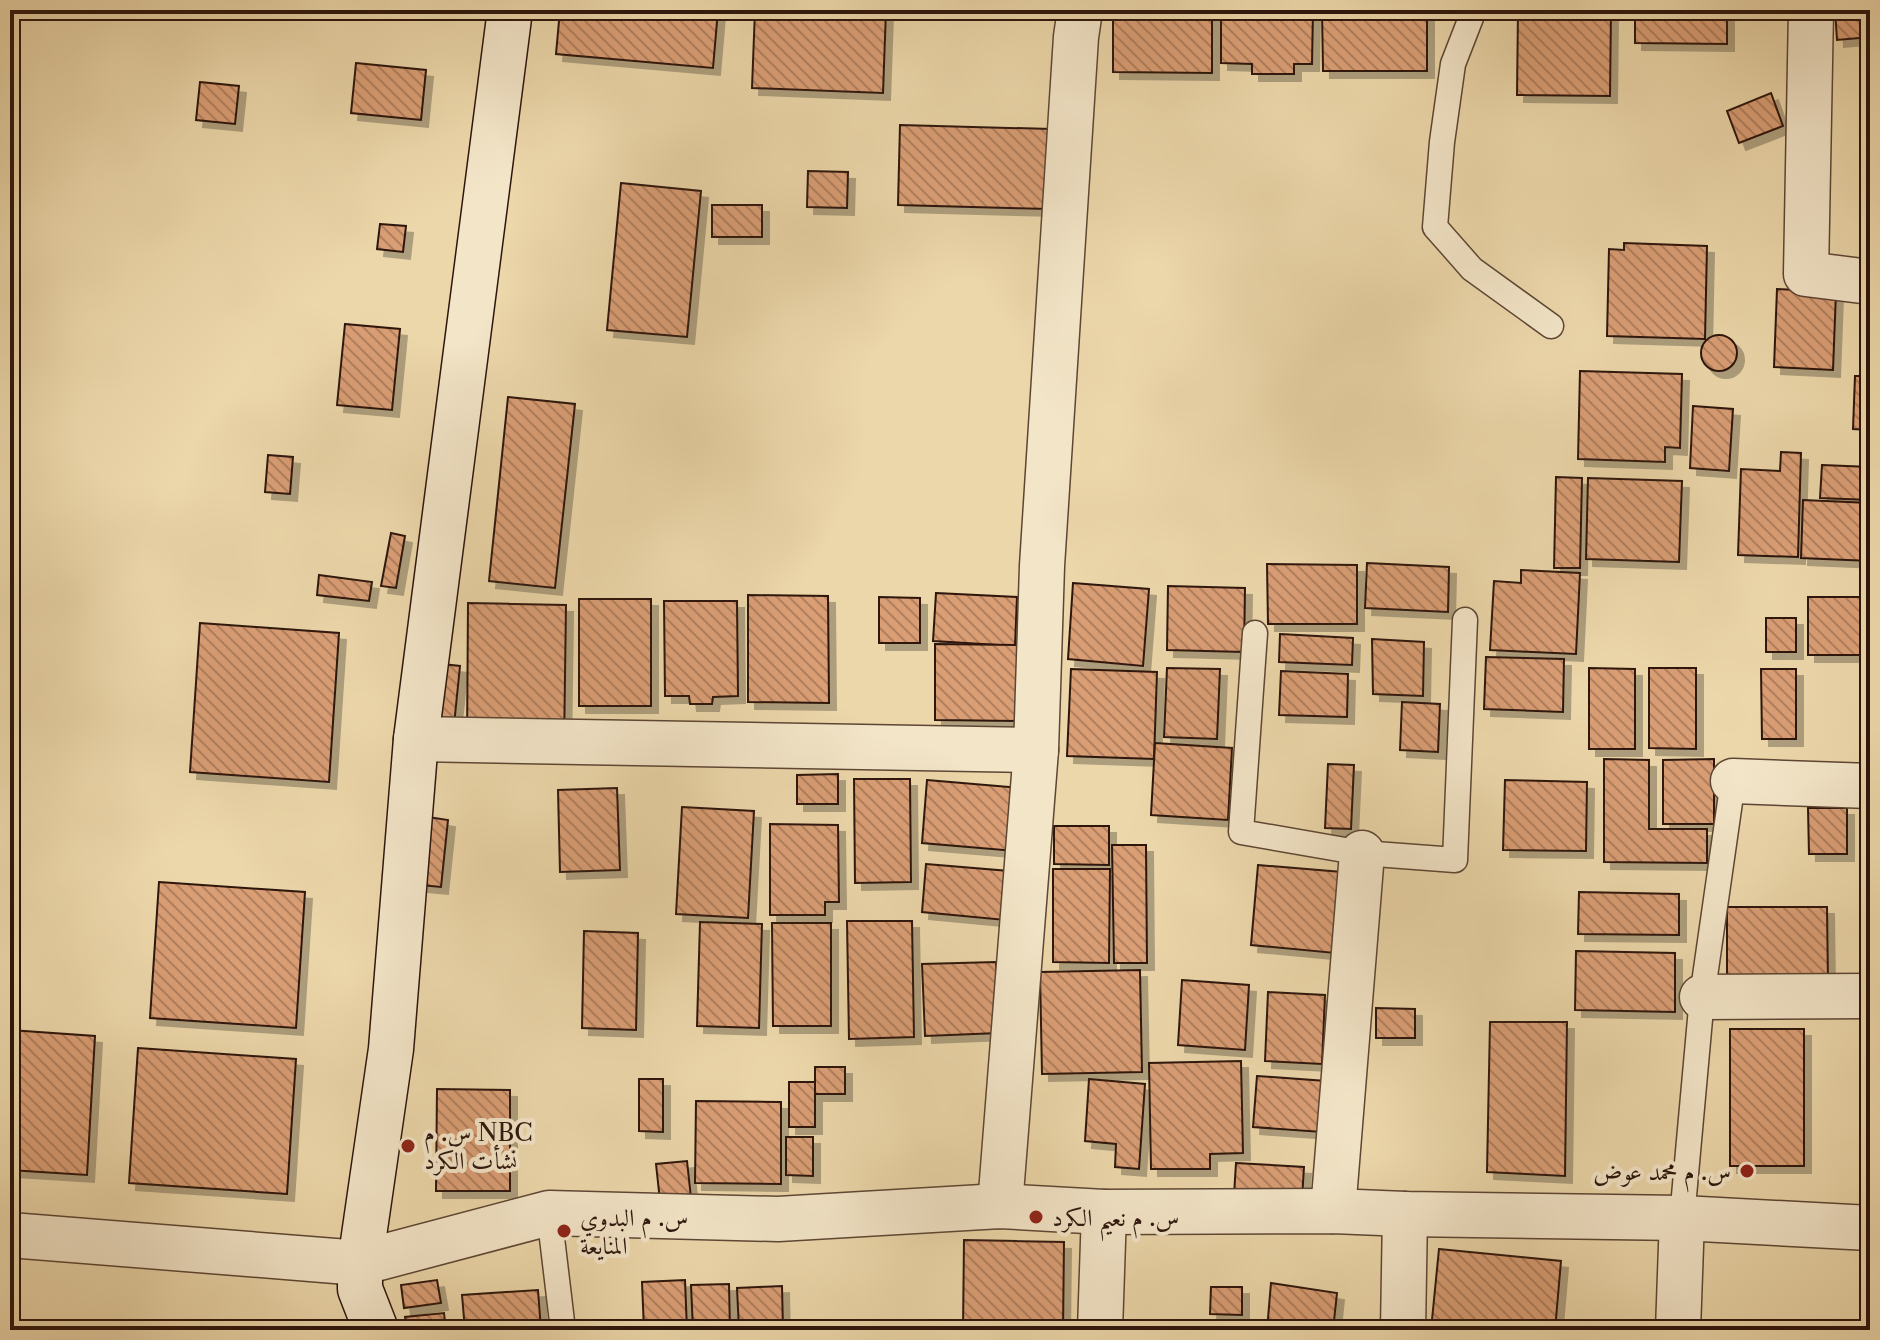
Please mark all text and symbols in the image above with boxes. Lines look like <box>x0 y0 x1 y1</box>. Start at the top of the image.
place label: س. م NBC نشأت الكرد <box>424 1118 533 1176</box>
marker: س. م NBC نشأت الكرد <box>399 1137 417 1155</box>
place label: س. م محمد عوض <box>1593 1157 1731 1193</box>
marker: س. م محمد عوض <box>1738 1162 1756 1180</box>
place label: س. م البدوي المنايعة <box>580 1203 688 1261</box>
place label: س. م نعيم الكرد <box>1052 1203 1179 1242</box>
marker: س. م نعيم الكرد <box>1027 1208 1045 1226</box>
marker: س. م البدوي المنايعة <box>555 1222 573 1240</box>

